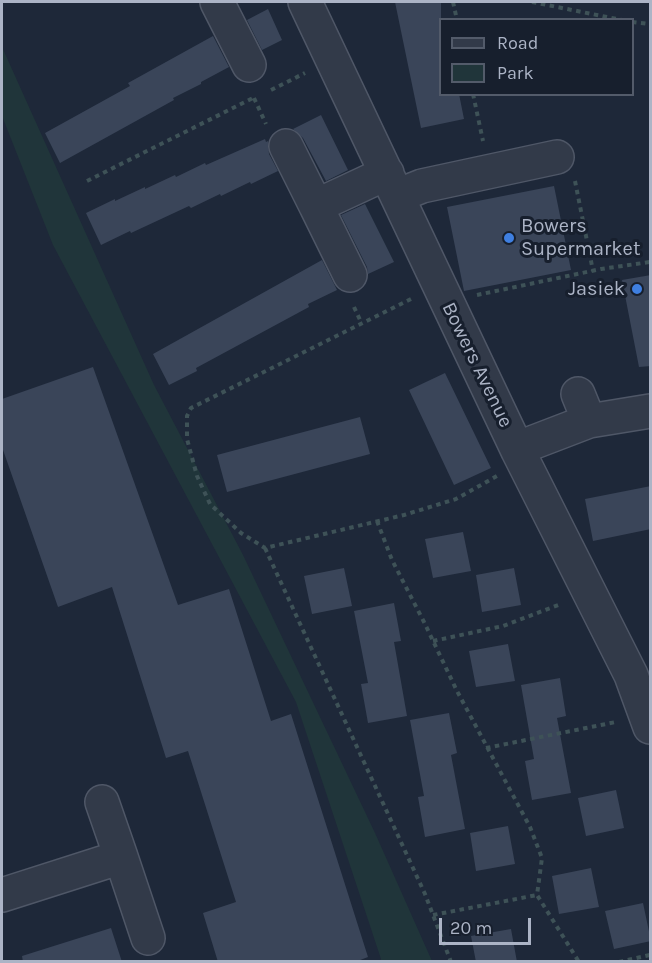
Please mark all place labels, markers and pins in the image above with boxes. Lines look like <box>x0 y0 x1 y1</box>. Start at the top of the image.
place label: Bowers Supermarket <box>521 214 640 261</box>
marker: Bowers Supermarket <box>502 231 516 245</box>
place label: Jasiek <box>568 277 625 301</box>
marker: Jasiek <box>630 282 644 296</box>

